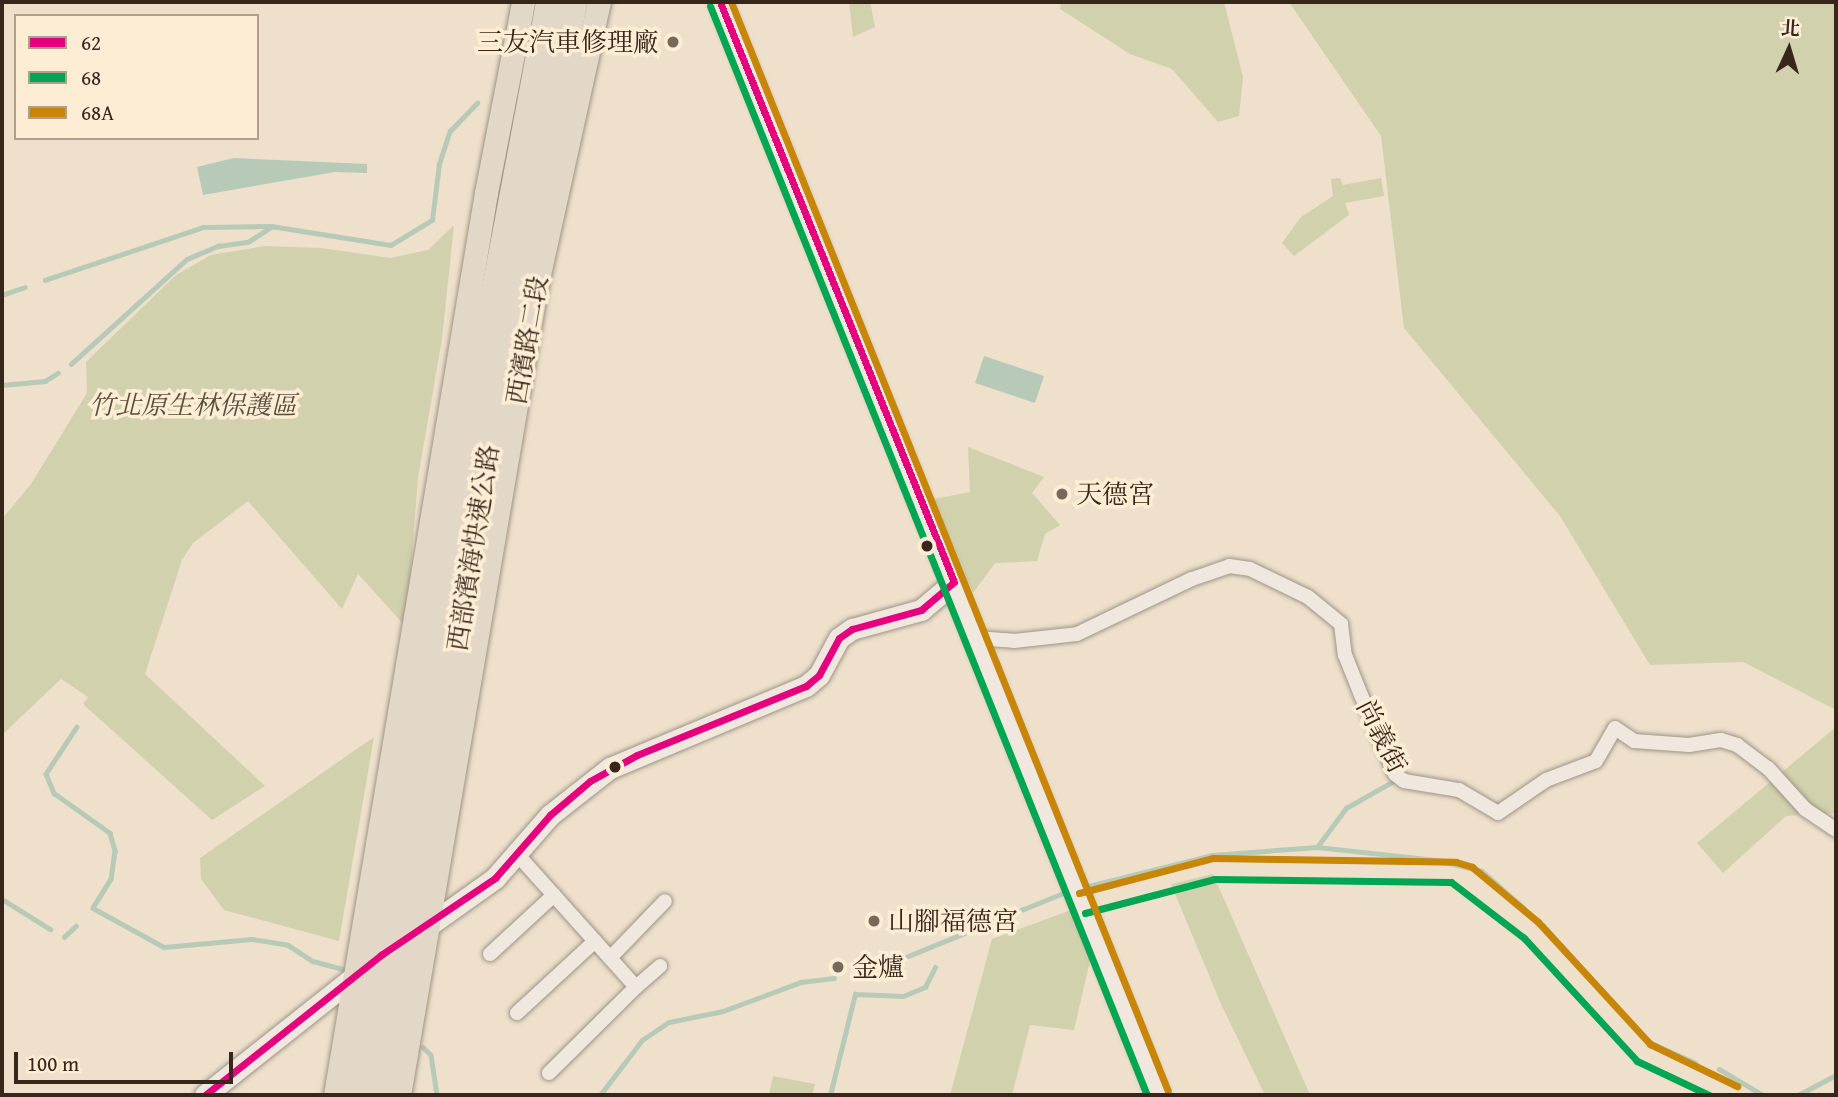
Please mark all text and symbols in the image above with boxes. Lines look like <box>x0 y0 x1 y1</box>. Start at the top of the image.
text: 北 <box>1780 13 1801 43</box>
legend <box>14 14 259 140</box>
north arrow <box>1754 14 1824 84</box>
place label: 三友汽車修理廠 <box>477 26 659 58</box>
text: 62 <box>81 27 101 58</box>
marker: 三友汽車修理廠 <box>665 34 681 50</box>
text: 68 <box>81 62 101 93</box>
text: 68A <box>81 97 114 128</box>
street label: 西濱路二段 <box>500 273 554 407</box>
park label: 竹北原生林保護區 <box>89 389 297 421</box>
street label: 西部濱海快速公路 <box>441 443 505 653</box>
place label: 天德宮 <box>1076 478 1154 510</box>
marker: 天德宮 <box>1054 486 1070 502</box>
unlabelled marker <box>920 539 934 553</box>
street label: 尚義街 <box>1350 694 1414 778</box>
unlabelled marker <box>608 760 622 774</box>
place label: 山腳福德宮 <box>888 905 1018 937</box>
marker: 山腳福德宮 <box>866 913 882 929</box>
place label: 金爐 <box>852 951 904 983</box>
marker: 金爐 <box>830 959 846 975</box>
scale bar <box>18 1038 236 1082</box>
text: 100 m <box>27 1048 79 1079</box>

